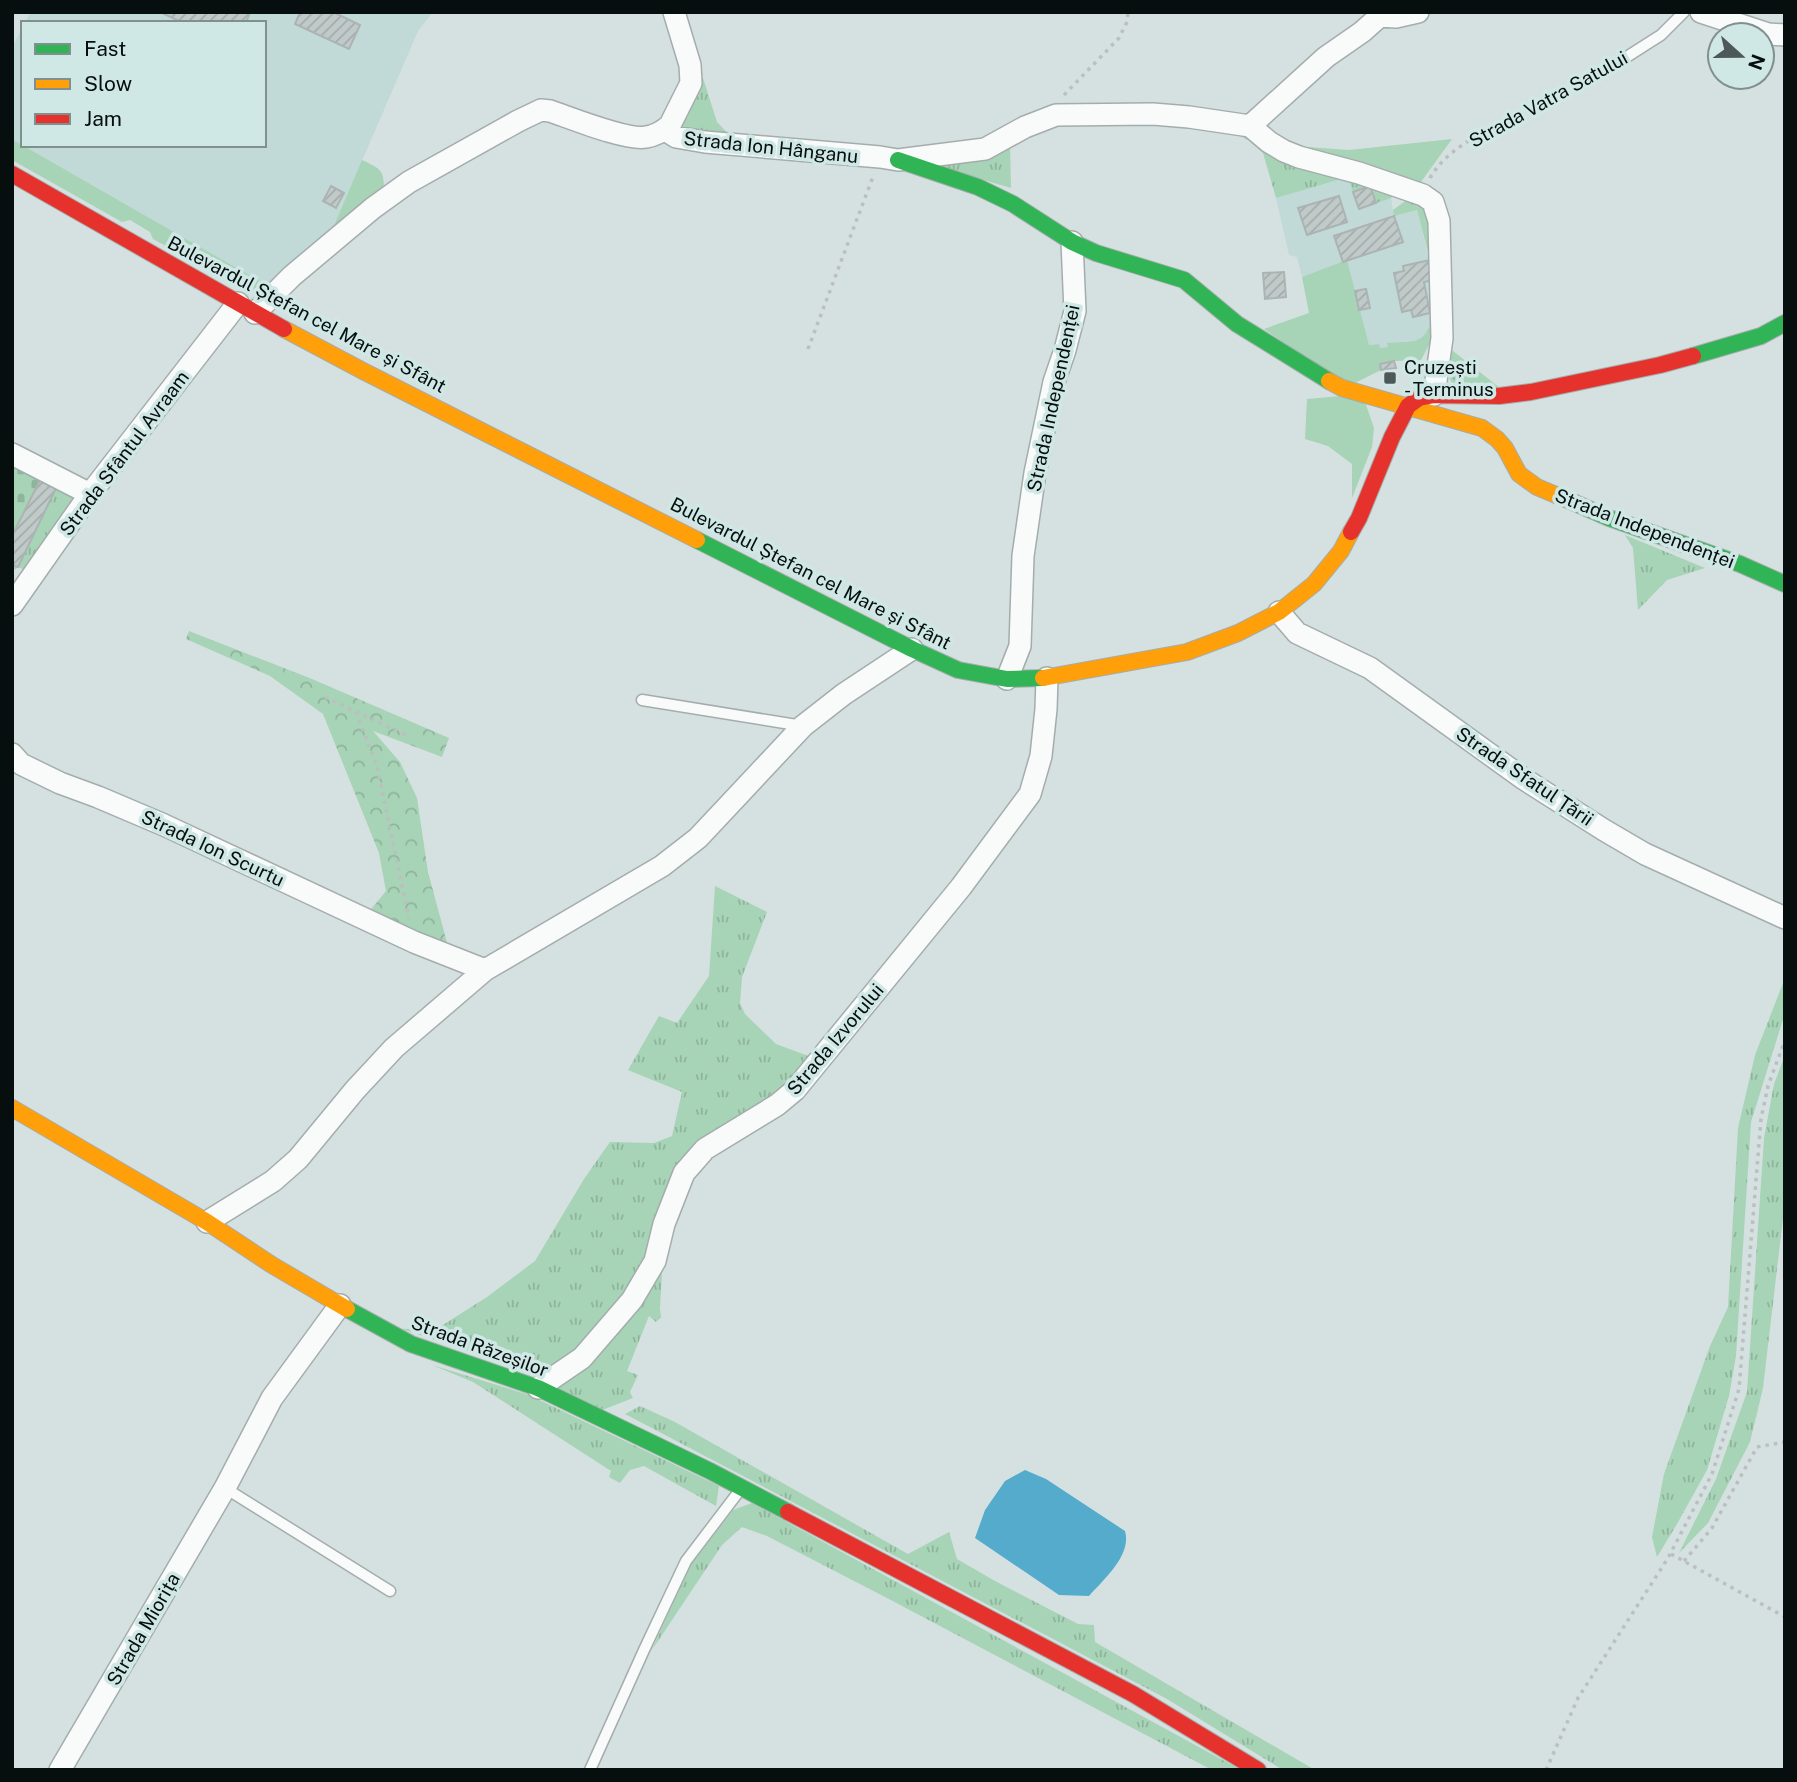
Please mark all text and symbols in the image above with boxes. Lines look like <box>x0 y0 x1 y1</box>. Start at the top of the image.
legend <box>21 21 266 147</box>
north arrow <box>1706 21 1776 91</box>
text: Fast <box>84 36 126 61</box>
street label: Strada Vatra Satului <box>1465 46 1631 152</box>
text: N <box>1744 51 1770 73</box>
text: Slow <box>84 71 132 96</box>
text: Jam <box>84 106 122 131</box>
street label: Strada Ion Hânganu <box>683 127 859 167</box>
street label: Bulevardul Ștefan cel Mare și Sfânt <box>164 231 450 397</box>
street label: Strada Independenței <box>1022 303 1084 493</box>
place label: Cruzești - Terminus <box>1404 356 1494 400</box>
street label: Strada Sfântul Avraam <box>55 366 193 540</box>
marker: Cruzești - Terminus <box>1382 370 1398 386</box>
street label: Strada Independenței <box>1552 484 1738 572</box>
street label: Bulevardul Ștefan cel Mare și Sfânt <box>667 492 955 654</box>
street label: Strada Sfatul Țării <box>1452 722 1598 830</box>
street label: Strada Ion Scurtu <box>138 805 288 891</box>
street label: Strada Izvorului <box>782 979 888 1099</box>
street label: Strada Răzeșilor <box>408 1311 552 1381</box>
street label: Strada Miorița <box>102 1569 184 1689</box>

